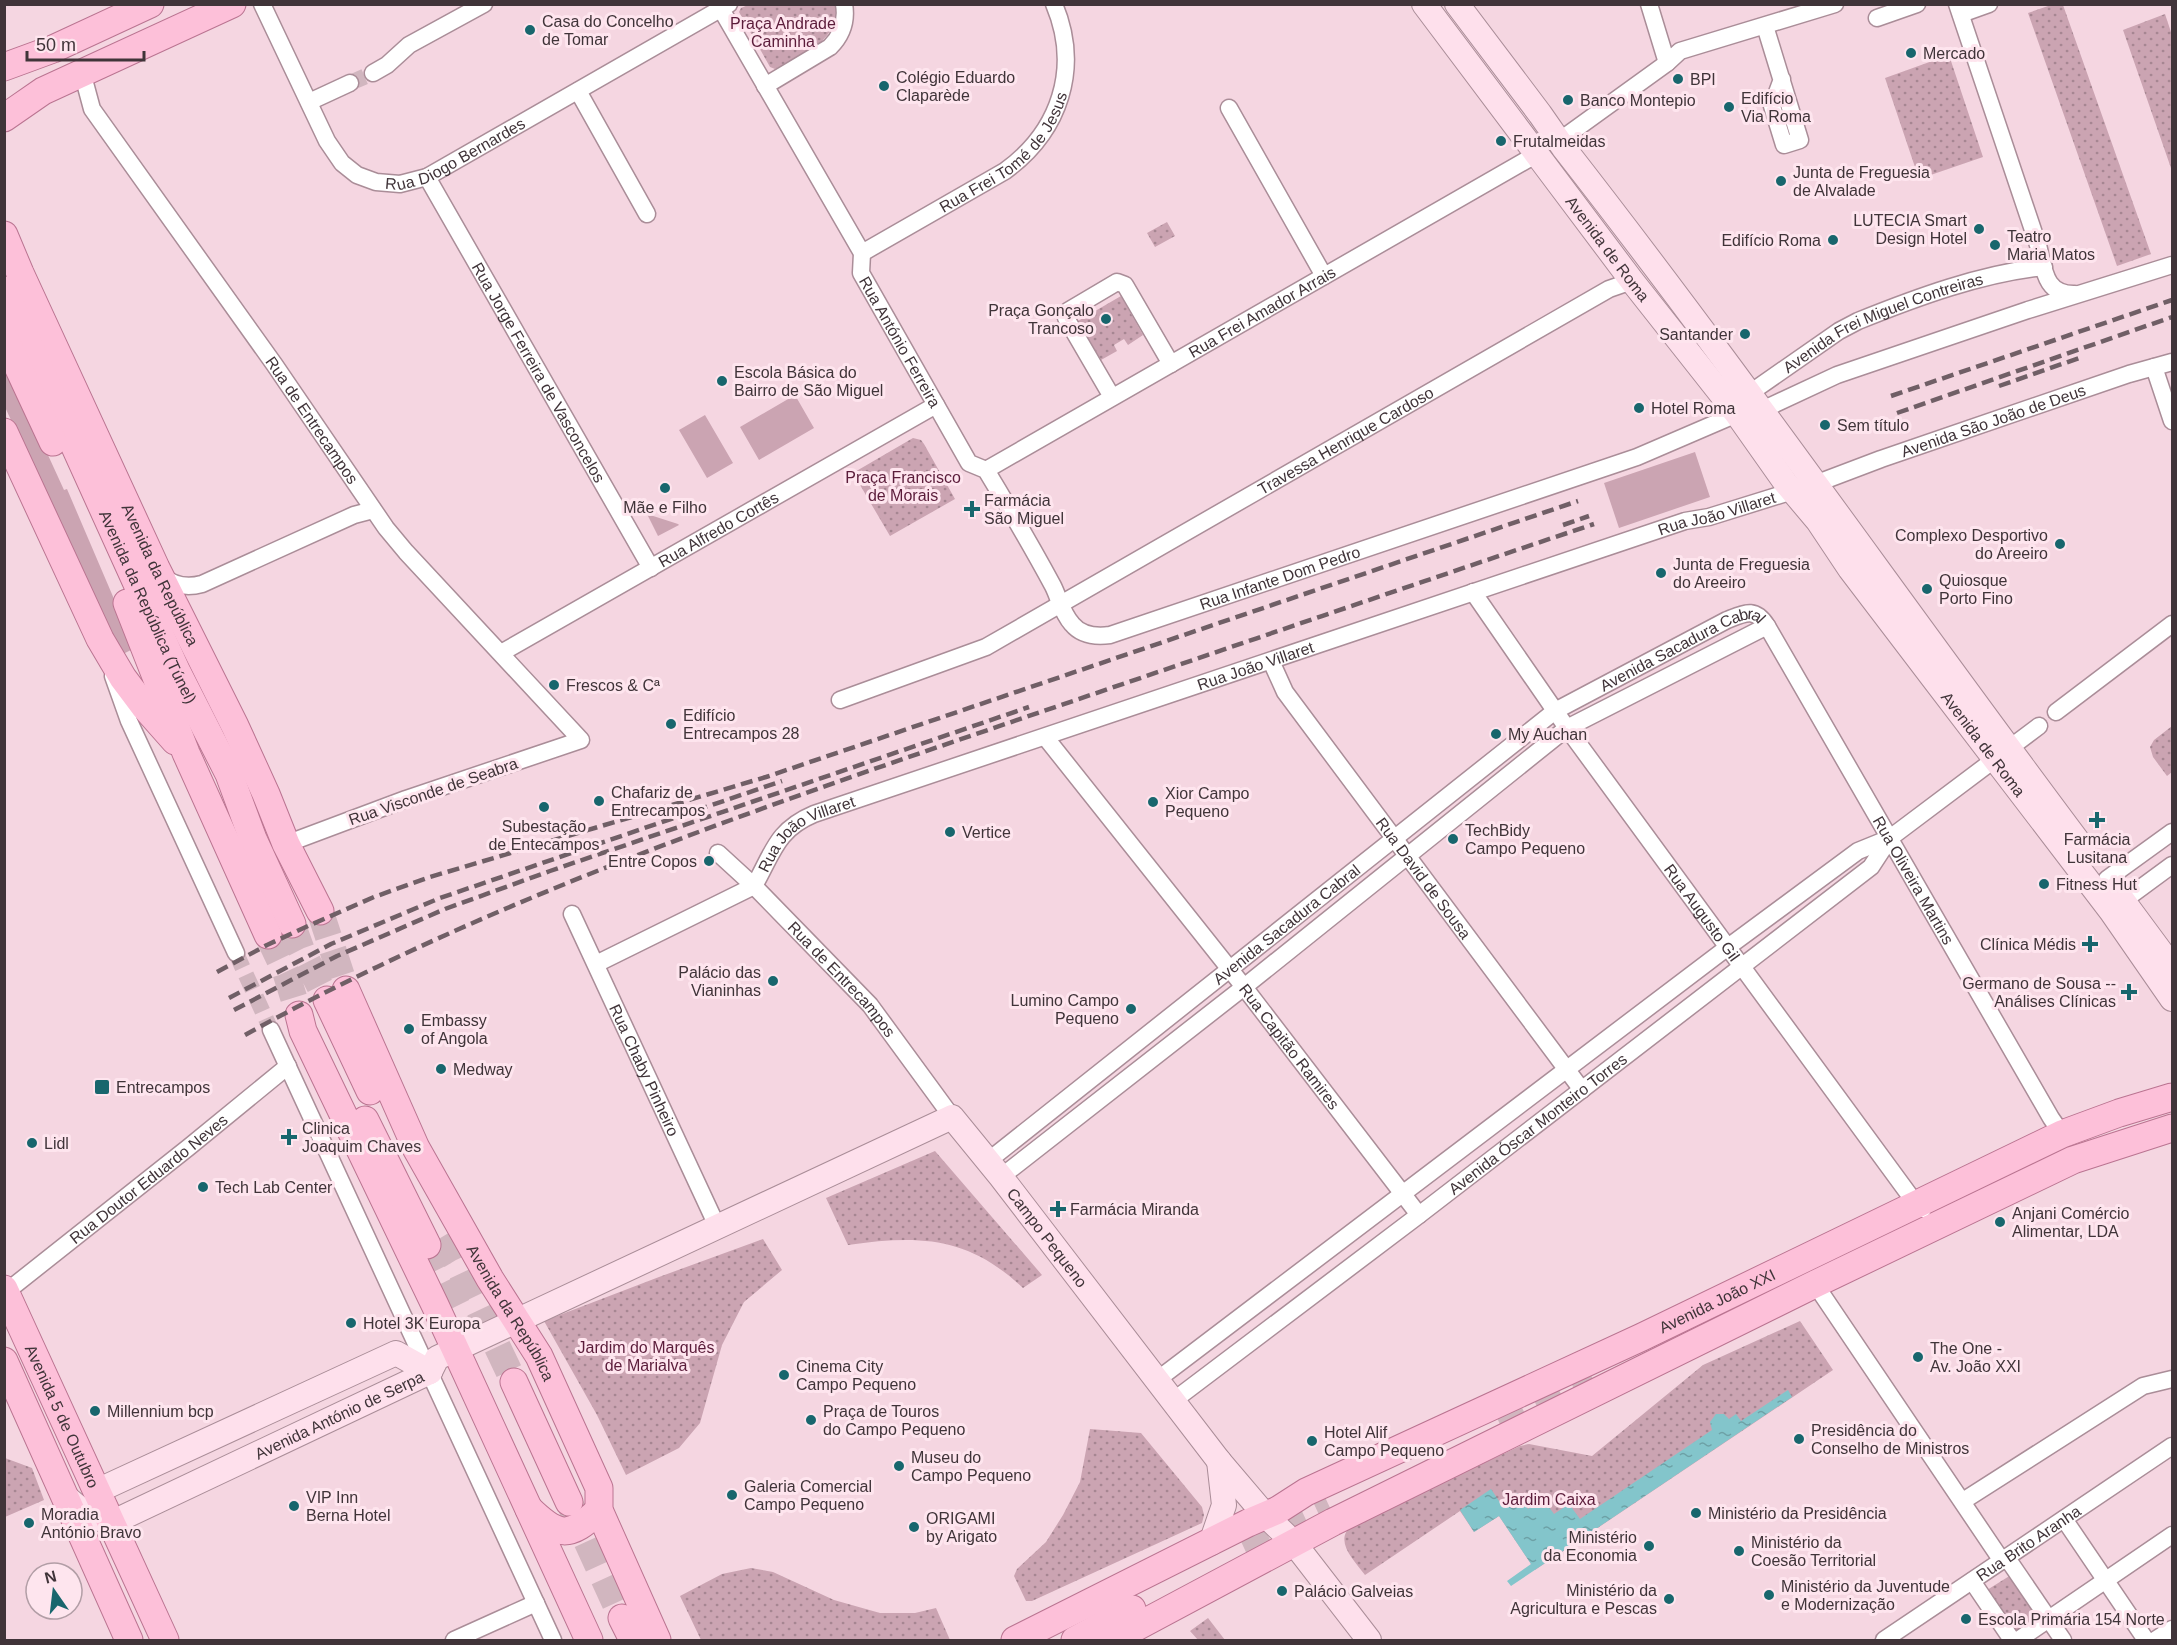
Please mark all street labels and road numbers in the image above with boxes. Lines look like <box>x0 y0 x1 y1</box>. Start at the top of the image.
street label: Rua Frei Tomé de Jesus <box>936 90 1070 216</box>
street label: Rua Diogo Bernardes <box>385 115 528 194</box>
street label: Avenida de Roma <box>1562 193 1653 305</box>
street label: Rua Jorge Ferreira de Vasconcelos <box>469 260 608 485</box>
street label: Rua Frei Amador Arrais <box>1186 263 1338 361</box>
street label: Avenida Frei Miguel Contreiras <box>1780 270 1985 376</box>
street label: Rua António Ferreira <box>856 274 944 411</box>
street label: Rua de Entrecampos <box>262 353 361 487</box>
street label: Avenida São João de Deus <box>1899 382 2088 460</box>
street label: Travessa Henrique Cardoso <box>1255 384 1437 498</box>
street label: Rua Alfredo Cortês <box>655 489 781 570</box>
street label: Rua João Villaret <box>1656 489 1778 539</box>
street label: Avenida da República <box>119 501 202 649</box>
street label: Avenida da República (Túnel) <box>96 508 200 706</box>
street label: Rua Infante Dom Pedro <box>1198 543 1362 613</box>
street label: Avenida Sacadura Cabral <box>1597 605 1769 695</box>
street label: Rua João Villaret <box>1195 638 1316 693</box>
street label: Avenida de Roma <box>1938 689 2028 800</box>
street label: Rua Visconde de Seabra <box>346 754 520 828</box>
street label: Rua João Villaret <box>755 793 858 875</box>
street label: Rua Oliveira Martins <box>1870 813 1957 947</box>
street label: Rua David de Sousa <box>1373 814 1474 942</box>
street label: Avenida Sacadura Cabral <box>1210 861 1363 988</box>
street label: Rua Augusto Gil <box>1661 861 1743 964</box>
street label: Rua de Entrecampos <box>785 918 898 1040</box>
street label: Rua Capitão Ramires <box>1236 981 1343 1113</box>
street label: Rua Chaby Pinheiro <box>606 1002 682 1139</box>
street label: Avenida Óscar Monteiro Torres <box>1445 1050 1630 1198</box>
street label: Rua Doutor Eduardo Neves <box>67 1111 231 1247</box>
street label: Campo Pequeno <box>1004 1185 1090 1291</box>
street label: Avenida da República <box>463 1242 557 1384</box>
street label: Avenida João XXI <box>1656 1266 1778 1337</box>
street label: Avenida 5 de Outubro <box>22 1342 102 1491</box>
street label: Avenida António de Serpa <box>252 1368 427 1463</box>
street label: Rua Brito Aranha <box>1973 1502 2084 1584</box>

